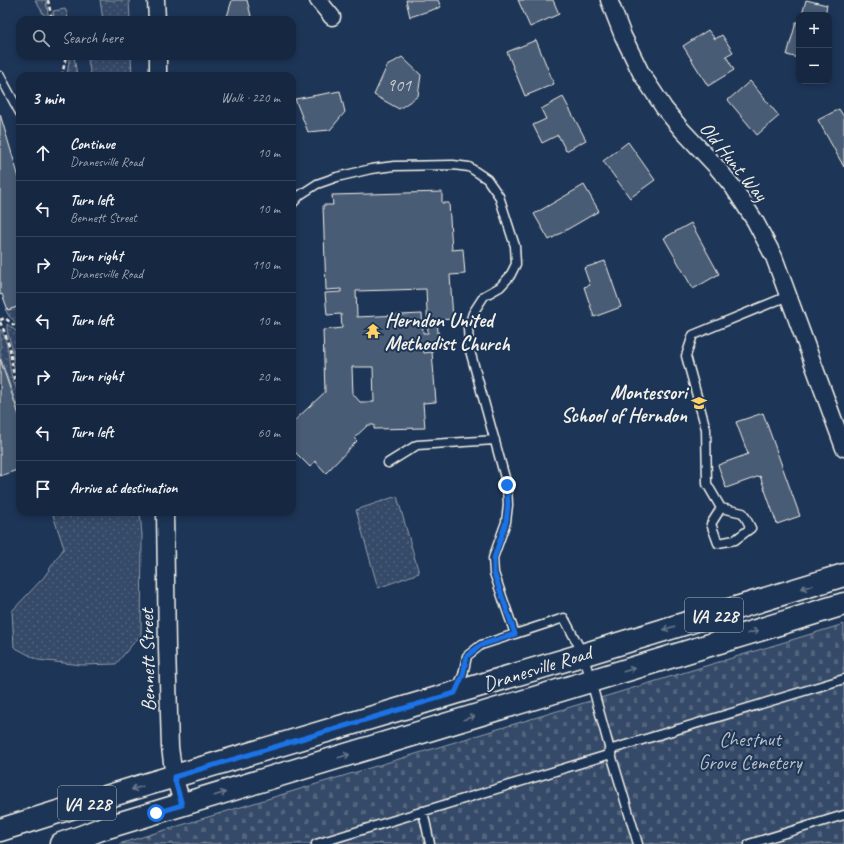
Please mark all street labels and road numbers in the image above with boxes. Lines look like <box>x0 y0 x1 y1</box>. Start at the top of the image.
street label: Old Hunt Way <box>694 117 774 207</box>
road number: VA 228 <box>685 598 743 632</box>
street label: Bennett Street <box>134 606 161 712</box>
street label: Dranesville Road <box>480 639 597 697</box>
road number: VA 228 <box>58 786 116 820</box>

